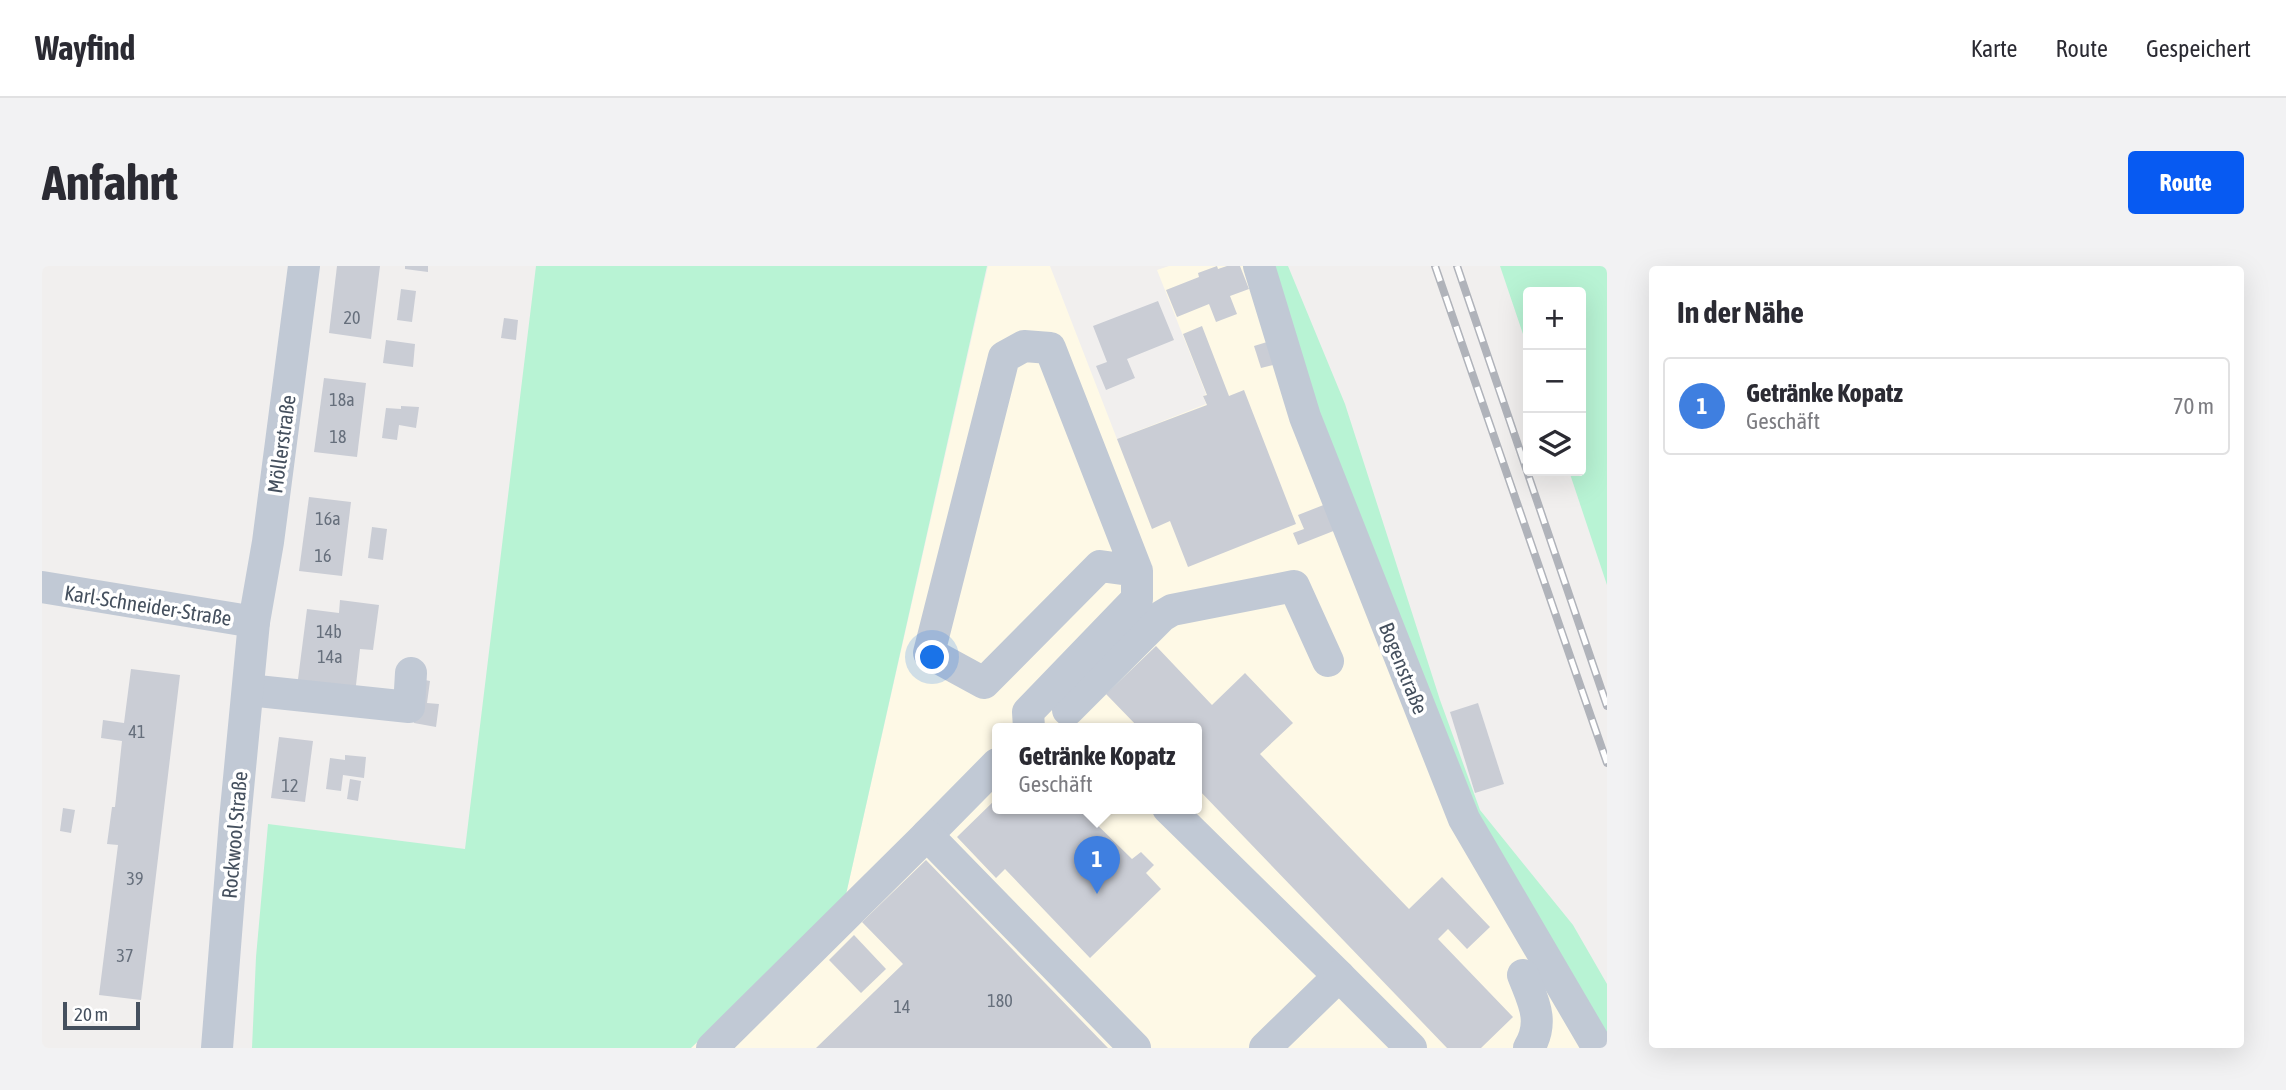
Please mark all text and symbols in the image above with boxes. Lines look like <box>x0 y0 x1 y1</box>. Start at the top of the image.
text: Wayfind <box>35 29 135 67</box>
text: Karte <box>1971 35 2017 62</box>
text: Route <box>2055 35 2108 62</box>
text: Gespeichert <box>2146 35 2251 62</box>
button: Route <box>2128 151 2244 214</box>
text: Anfahrt <box>42 154 178 210</box>
map controls <box>1523 287 1586 476</box>
button: + <box>1523 287 1586 350</box>
text: In der Nähe <box>1677 295 1804 329</box>
house number: 20 <box>344 307 360 328</box>
button: − <box>1523 350 1586 413</box>
text: Getränke Kopatz <box>1746 378 1903 408</box>
house number: 18a <box>329 389 355 410</box>
street label: Möllerstraße <box>262 393 300 495</box>
text: 1 <box>1697 393 1707 419</box>
text: 70 m <box>2173 393 2214 419</box>
text: Geschäft <box>1746 408 1820 434</box>
button: layers <box>1523 413 1586 476</box>
house number: 18 <box>330 426 346 447</box>
house number: 16a <box>315 508 341 529</box>
house number: 16 <box>315 545 331 566</box>
street label: Karl-Schneider-Straße <box>63 580 233 630</box>
street label: Bogenstraße <box>1375 619 1433 717</box>
house number: 14b <box>316 621 342 642</box>
your location <box>915 640 949 674</box>
house number: 14a <box>317 646 343 667</box>
house number: 41 <box>129 721 145 742</box>
popup <box>992 723 1202 814</box>
text: Getränke Kopatz <box>1019 741 1175 771</box>
street label: Rockwool Straße <box>216 770 252 900</box>
text: Geschäft <box>1019 771 1093 797</box>
house number: 12 <box>282 775 298 796</box>
pin: 1 <box>1074 836 1120 894</box>
house number: 39 <box>127 868 143 889</box>
house number: 37 <box>117 945 133 966</box>
house number: 180 <box>987 990 1013 1011</box>
house number: 14 <box>894 996 910 1017</box>
scale bar <box>63 999 140 1031</box>
text: 20 m <box>74 1003 108 1025</box>

